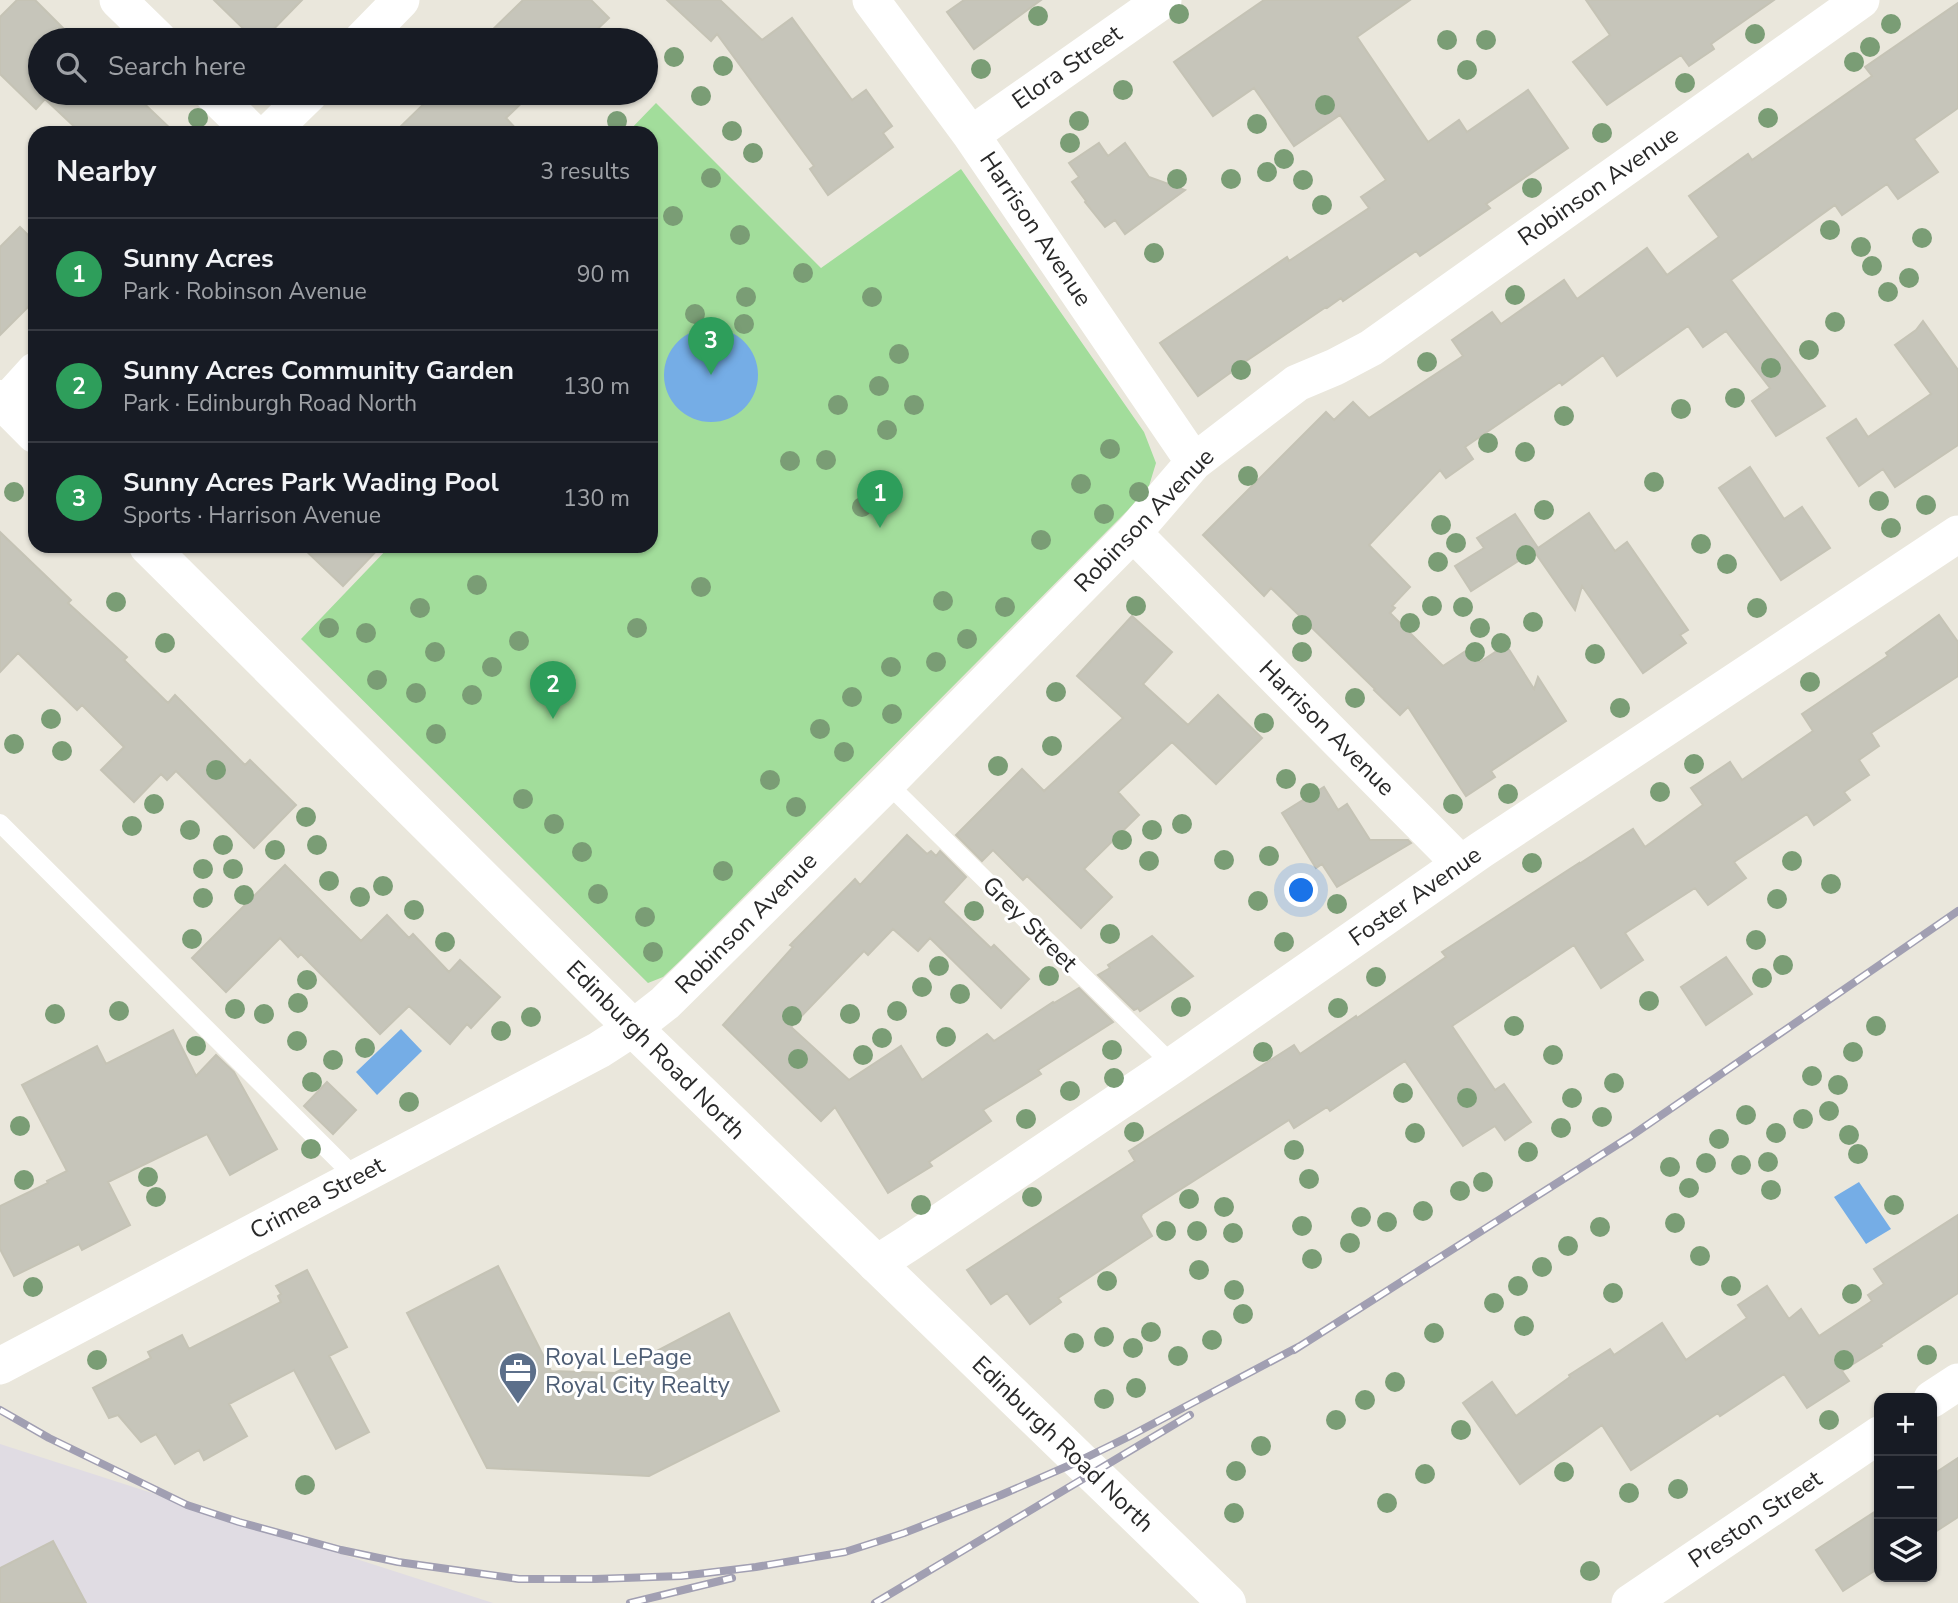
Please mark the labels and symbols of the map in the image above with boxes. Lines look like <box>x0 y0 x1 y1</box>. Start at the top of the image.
street label: Elora Street <box>1006 17 1129 117</box>
street label: Robinson Avenue <box>1512 119 1684 253</box>
street label: Harrison Avenue <box>972 145 1100 313</box>
pin: 3 <box>688 317 734 375</box>
street label: Robinson Avenue <box>1067 441 1221 599</box>
pin: 1 <box>857 470 903 528</box>
street label: Harrison Avenue <box>1252 653 1402 803</box>
pin: 2 <box>530 661 576 719</box>
street label: Foster Avenue <box>1342 838 1488 954</box>
street label: Robinson Avenue <box>668 845 824 1001</box>
street label: Grey Street <box>975 869 1085 979</box>
your location <box>1284 873 1318 907</box>
street label: Edinburgh Road North <box>559 953 753 1147</box>
street label: Crimea Street <box>244 1149 390 1247</box>
place label: Royal LePage Royal City Realty <box>545 1341 731 1401</box>
street label: Edinburgh Road North <box>965 1349 1161 1539</box>
office icon: Royal LePage Royal City Realty <box>497 1350 539 1405</box>
street label: Preston Street <box>1682 1462 1828 1575</box>

